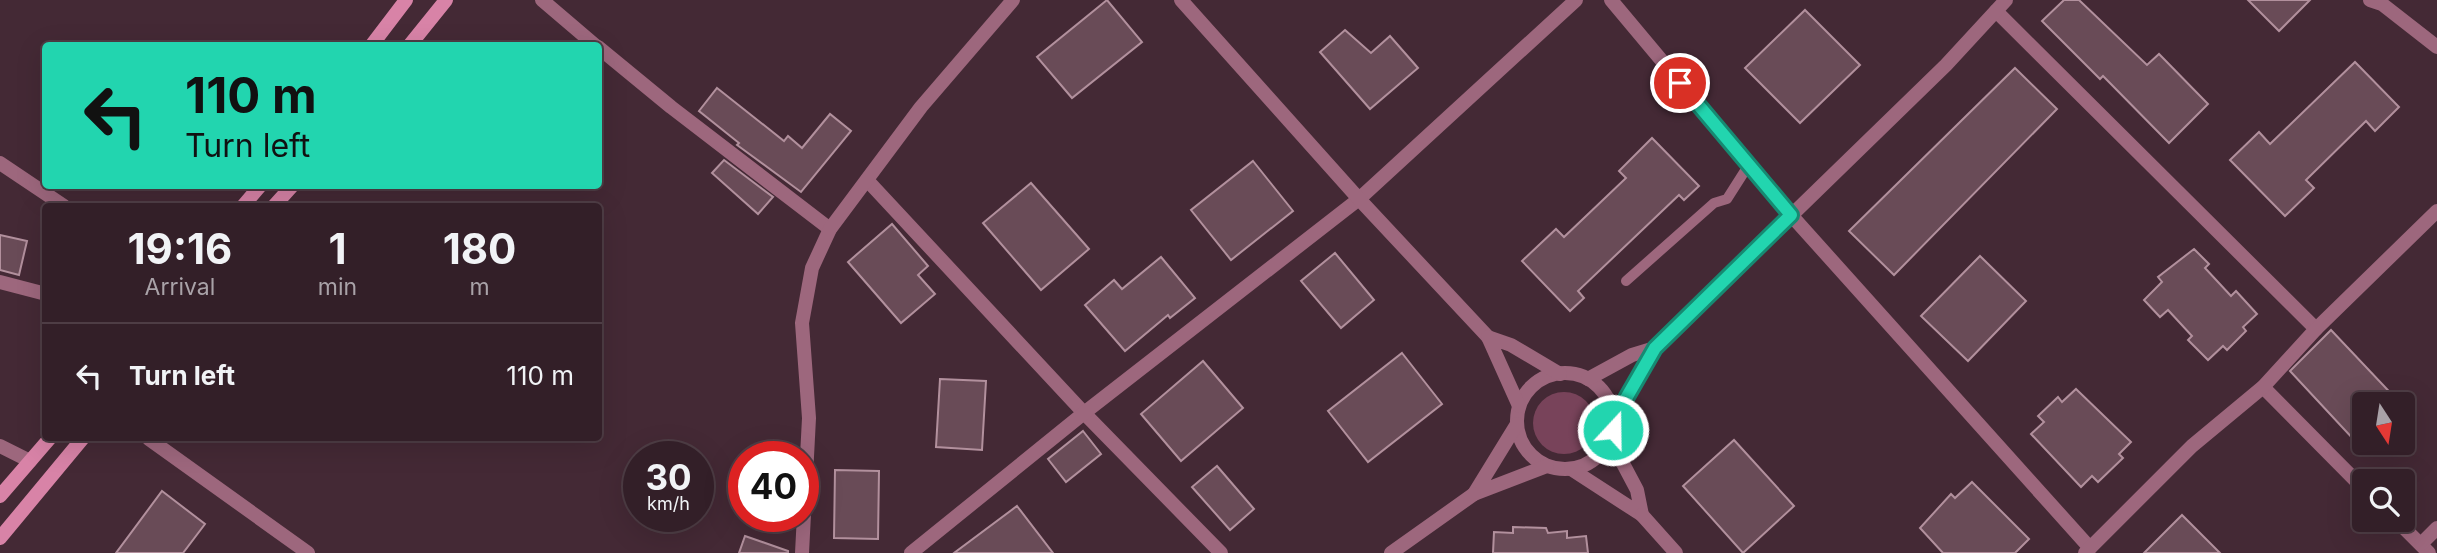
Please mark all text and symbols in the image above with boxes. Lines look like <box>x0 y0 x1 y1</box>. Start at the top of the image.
pin <box>1650 53 1710 113</box>
icon: arrive <box>1661 64 1699 102</box>
text: 110 m <box>185 66 317 125</box>
icon: left <box>70 70 161 161</box>
text: Turn left <box>185 126 310 165</box>
text: 19:16 <box>128 223 232 274</box>
text: 1 <box>328 223 347 274</box>
text: 180 <box>443 223 516 274</box>
text: Arrival <box>145 273 215 301</box>
text: min <box>318 273 357 301</box>
text: m <box>469 273 490 301</box>
icon: left <box>70 357 108 395</box>
text: Turn left <box>129 360 235 391</box>
text: 110 m <box>506 360 574 391</box>
north arrow <box>2352 392 2415 455</box>
map controls <box>2352 392 2415 532</box>
position arrow <box>1576 393 1650 467</box>
speed limit sign: 40 <box>728 441 819 532</box>
text: 30 <box>645 456 692 498</box>
button: search <box>2352 469 2415 532</box>
text: km/h <box>647 493 690 514</box>

